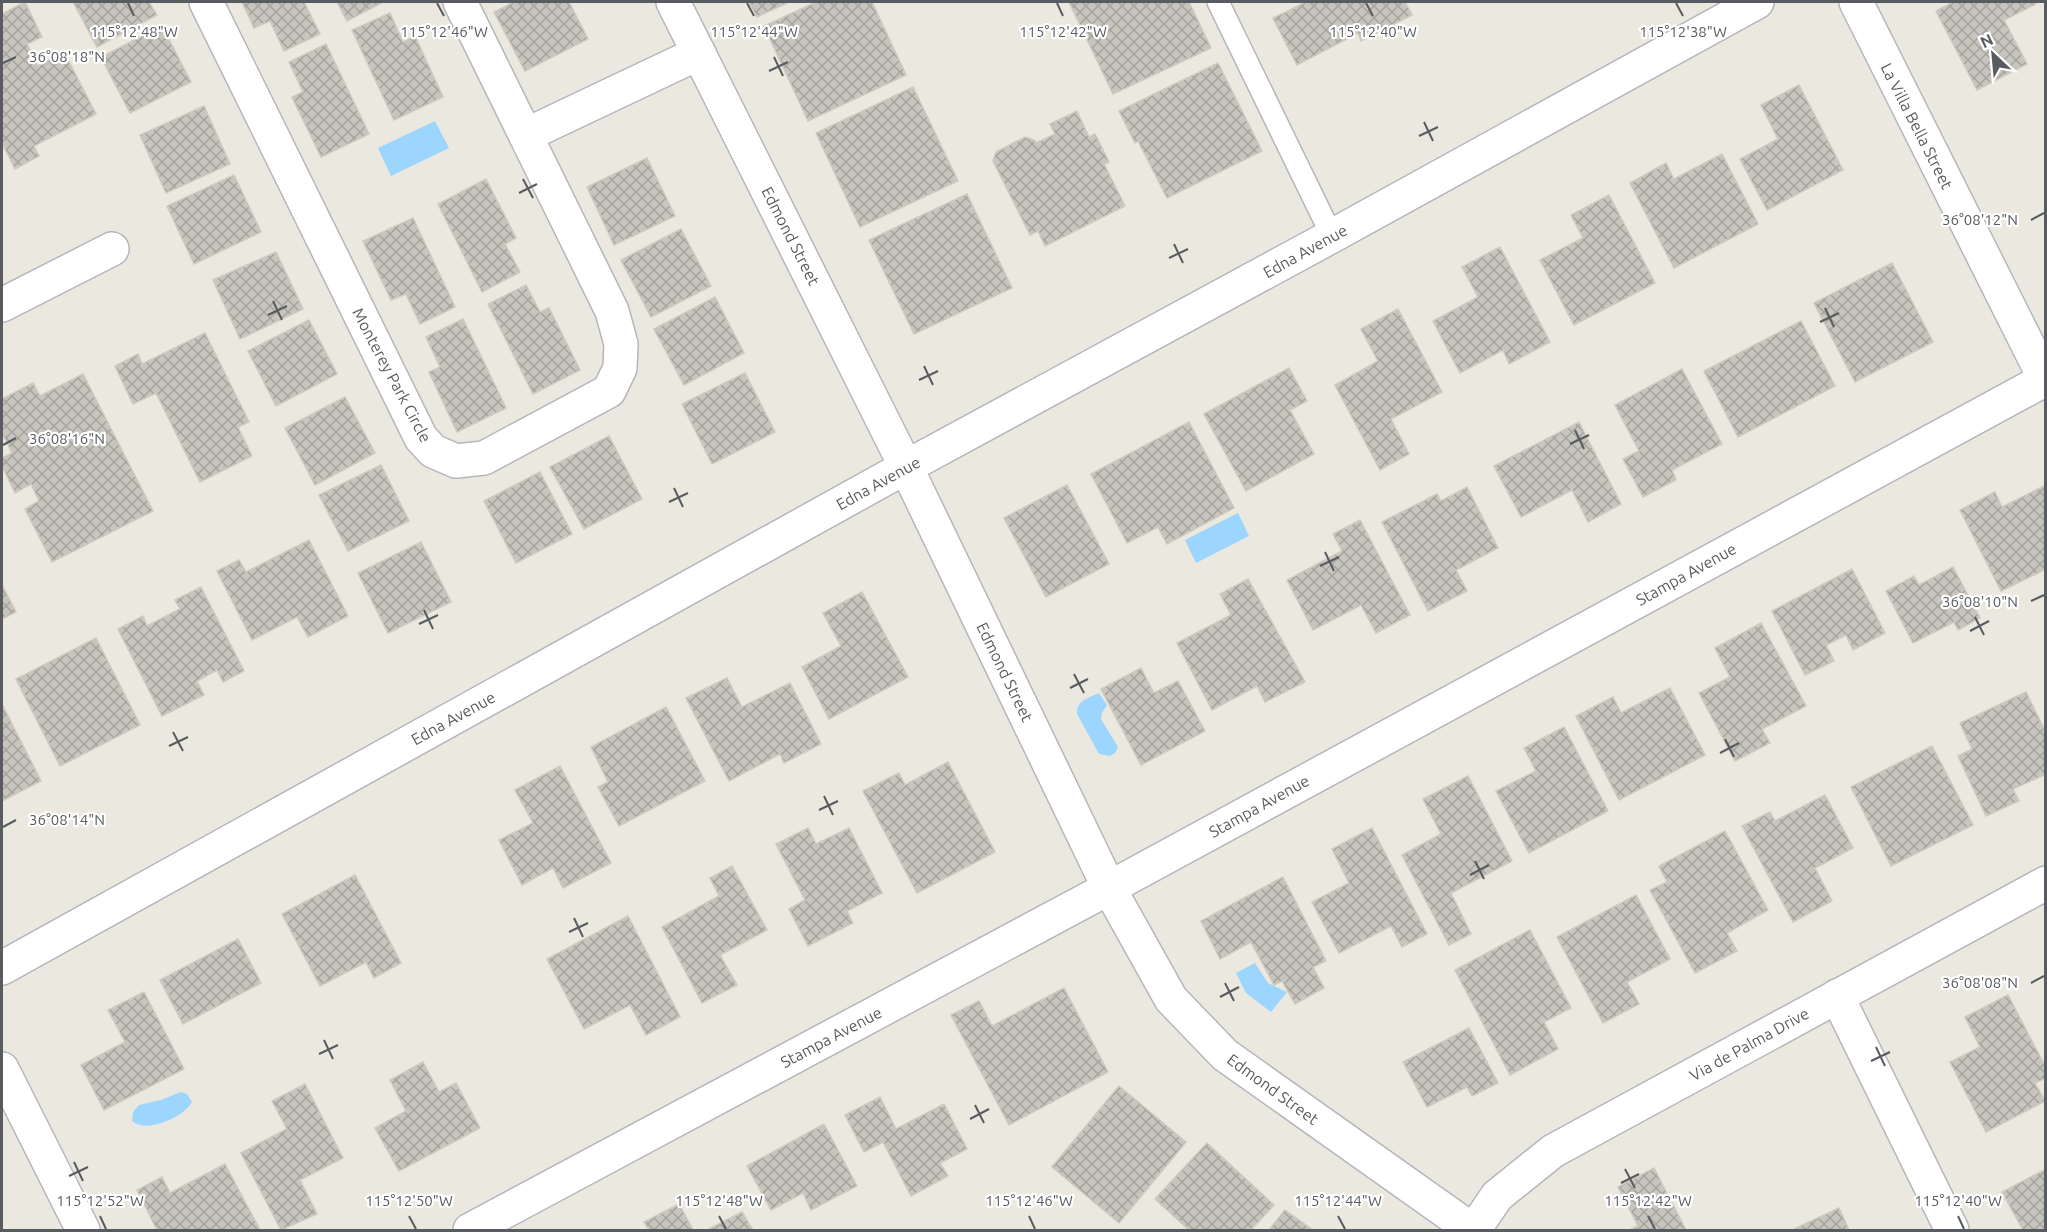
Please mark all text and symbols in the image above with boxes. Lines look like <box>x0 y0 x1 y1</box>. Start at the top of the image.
text: 115°12'48"W <box>90 23 178 40</box>
text: 115°12'46"W <box>400 23 488 40</box>
text: 115°12'44"W <box>710 23 798 40</box>
text: 115°12'42"W <box>1019 23 1107 40</box>
text: 115°12'40"W <box>1329 23 1417 40</box>
text: 115°12'38"W <box>1639 23 1727 40</box>
north arrow <box>1963 24 2023 84</box>
text: N <box>1977 30 1996 51</box>
text: 36°08'18"N <box>29 48 105 65</box>
street label: La Villa Bella Street <box>1877 60 1957 193</box>
street label: Edmond Street <box>758 184 824 289</box>
text: 36°08'12"N <box>1942 211 2018 228</box>
street label: Edna Avenue <box>1260 221 1350 281</box>
street label: Monterey Park Circle <box>349 305 435 445</box>
text: 36°08'16"N <box>29 430 105 447</box>
street label: Edna Avenue <box>833 453 923 513</box>
street label: Stampa Avenue <box>1633 539 1739 609</box>
text: 36°08'10"N <box>1942 593 2018 610</box>
street label: Edmond Street <box>973 619 1037 725</box>
street label: Edna Avenue <box>408 688 498 748</box>
street label: Stampa Avenue <box>1206 771 1312 841</box>
text: 36°08'14"N <box>29 811 105 828</box>
text: 36°08'08"N <box>1942 974 2018 991</box>
street label: Stampa Avenue <box>777 1003 885 1071</box>
street label: Via de Palma Drive <box>1686 1004 1812 1084</box>
street label: Edmond Street <box>1224 1050 1323 1128</box>
text: 115°12'52"W <box>56 1192 144 1209</box>
text: 115°12'50"W <box>365 1192 453 1209</box>
text: 115°12'48"W <box>675 1192 763 1209</box>
text: 115°12'46"W <box>985 1192 1073 1209</box>
text: 115°12'44"W <box>1294 1192 1382 1209</box>
text: 115°12'42"W <box>1604 1192 1692 1209</box>
text: 115°12'40"W <box>1914 1192 2002 1209</box>

